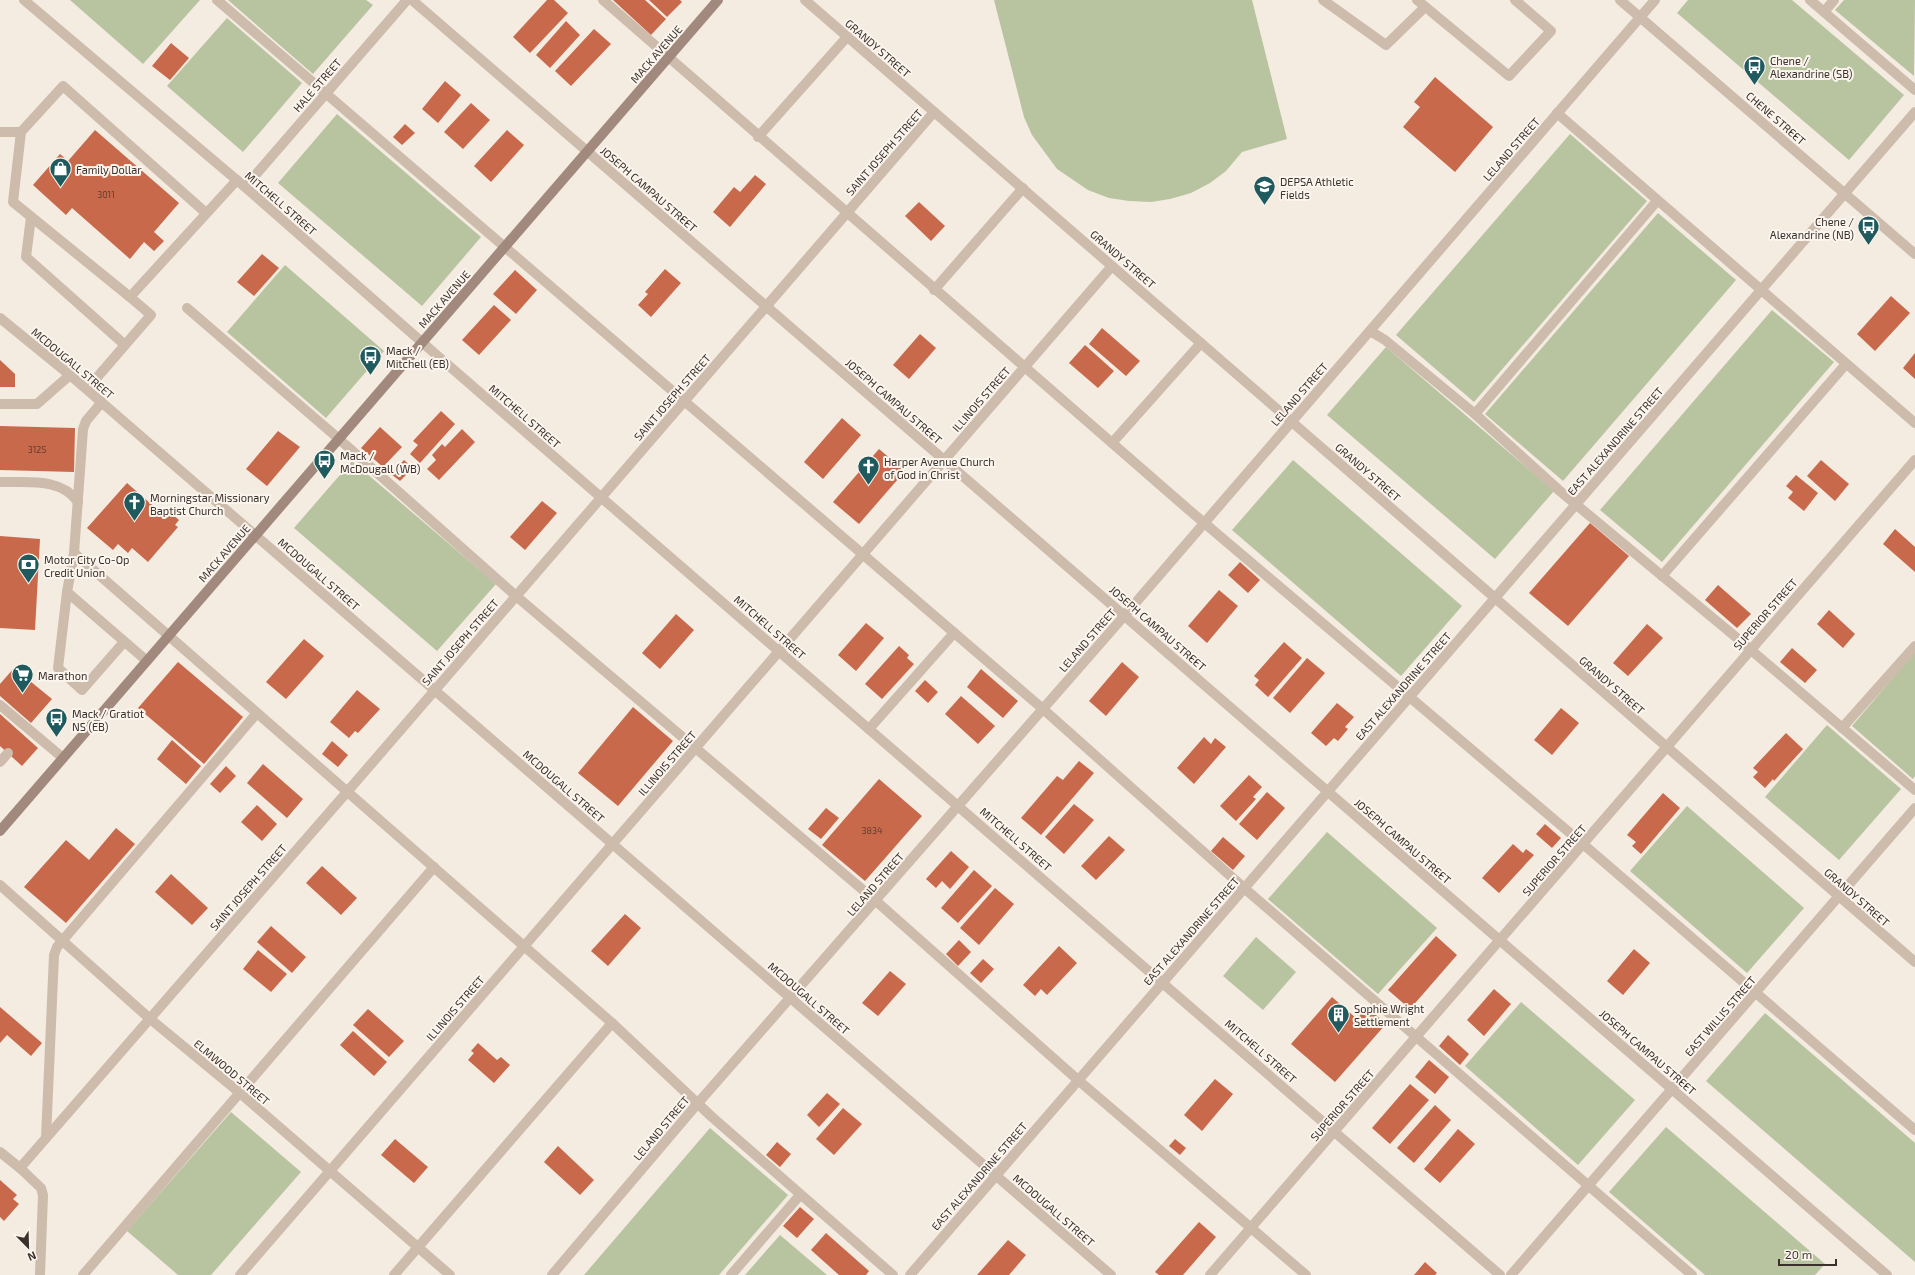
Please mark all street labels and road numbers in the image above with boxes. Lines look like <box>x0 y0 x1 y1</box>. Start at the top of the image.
street label: GRANDY STREET <box>843 16 914 80</box>
street label: MACK AVENUE <box>628 23 684 85</box>
street label: HALE STREET <box>290 55 344 114</box>
street label: CHENE STREET <box>1744 89 1809 148</box>
street label: SAINT JOSEPH STREET <box>843 106 925 198</box>
street label: LELAND STREET <box>1480 114 1543 183</box>
street label: JOSEPH CAMPAU STREET <box>598 144 700 235</box>
street label: MITCHELL STREET <box>243 169 320 238</box>
street label: GRANDY STREET <box>1088 227 1159 291</box>
street label: MACK AVENUE <box>416 268 472 330</box>
street label: MCDOUGALL STREET <box>29 325 117 402</box>
street label: SAINT JOSEPH STREET <box>631 351 713 443</box>
street label: JOSEPH CAMPAU STREET <box>843 356 945 447</box>
street label: LELAND STREET <box>1268 359 1331 428</box>
street label: ILLINOIS STREET <box>949 363 1013 434</box>
street label: MITCHELL STREET <box>487 382 564 451</box>
street label: EAST ALEXANDRINE STREET <box>1565 384 1666 498</box>
street label: GRANDY STREET <box>1333 440 1404 504</box>
street label: MACK AVENUE <box>196 522 252 584</box>
street label: MCDOUGALL STREET <box>276 535 363 613</box>
street label: SUPERIOR STREET <box>1730 575 1800 652</box>
street label: JOSEPH CAMPAU STREET <box>1107 583 1209 674</box>
street label: MITCHELL STREET <box>732 593 809 662</box>
street label: SAINT JOSEPH STREET <box>419 596 501 688</box>
street label: LELAND STREET <box>1056 605 1119 674</box>
street label: EAST ALEXANDRINE STREET <box>1353 629 1454 743</box>
street label: GRANDY STREET <box>1577 653 1648 717</box>
street label: ILLINOIS STREET <box>635 727 699 798</box>
street label: MCDOUGALL STREET <box>521 747 608 825</box>
street label: JOSEPH CAMPAU STREET <box>1352 796 1454 887</box>
street label: MITCHELL STREET <box>978 805 1055 874</box>
street label: SUPERIOR STREET <box>1519 821 1589 898</box>
street label: SAINT JOSEPH STREET <box>207 841 289 933</box>
street label: LELAND STREET <box>844 849 907 918</box>
street label: GRANDY STREET <box>1822 865 1893 929</box>
street label: EAST ALEXANDRINE STREET <box>1141 874 1242 988</box>
street label: MCDOUGALL STREET <box>766 959 853 1037</box>
street label: ILLINOIS STREET <box>423 972 487 1043</box>
street label: EAST WILLIS STREET <box>1682 973 1759 1059</box>
street label: JOSEPH CAMPAU STREET <box>1597 1007 1699 1098</box>
street label: MITCHELL STREET <box>1223 1017 1300 1086</box>
street label: ELMWOOD STREET <box>192 1037 273 1108</box>
street label: SUPERIOR STREET <box>1307 1066 1377 1143</box>
street label: LELAND STREET <box>630 1093 692 1163</box>
street label: EAST ALEXANDRINE STREET <box>929 1119 1030 1233</box>
street label: MCDOUGALL STREET <box>1011 1171 1098 1249</box>

